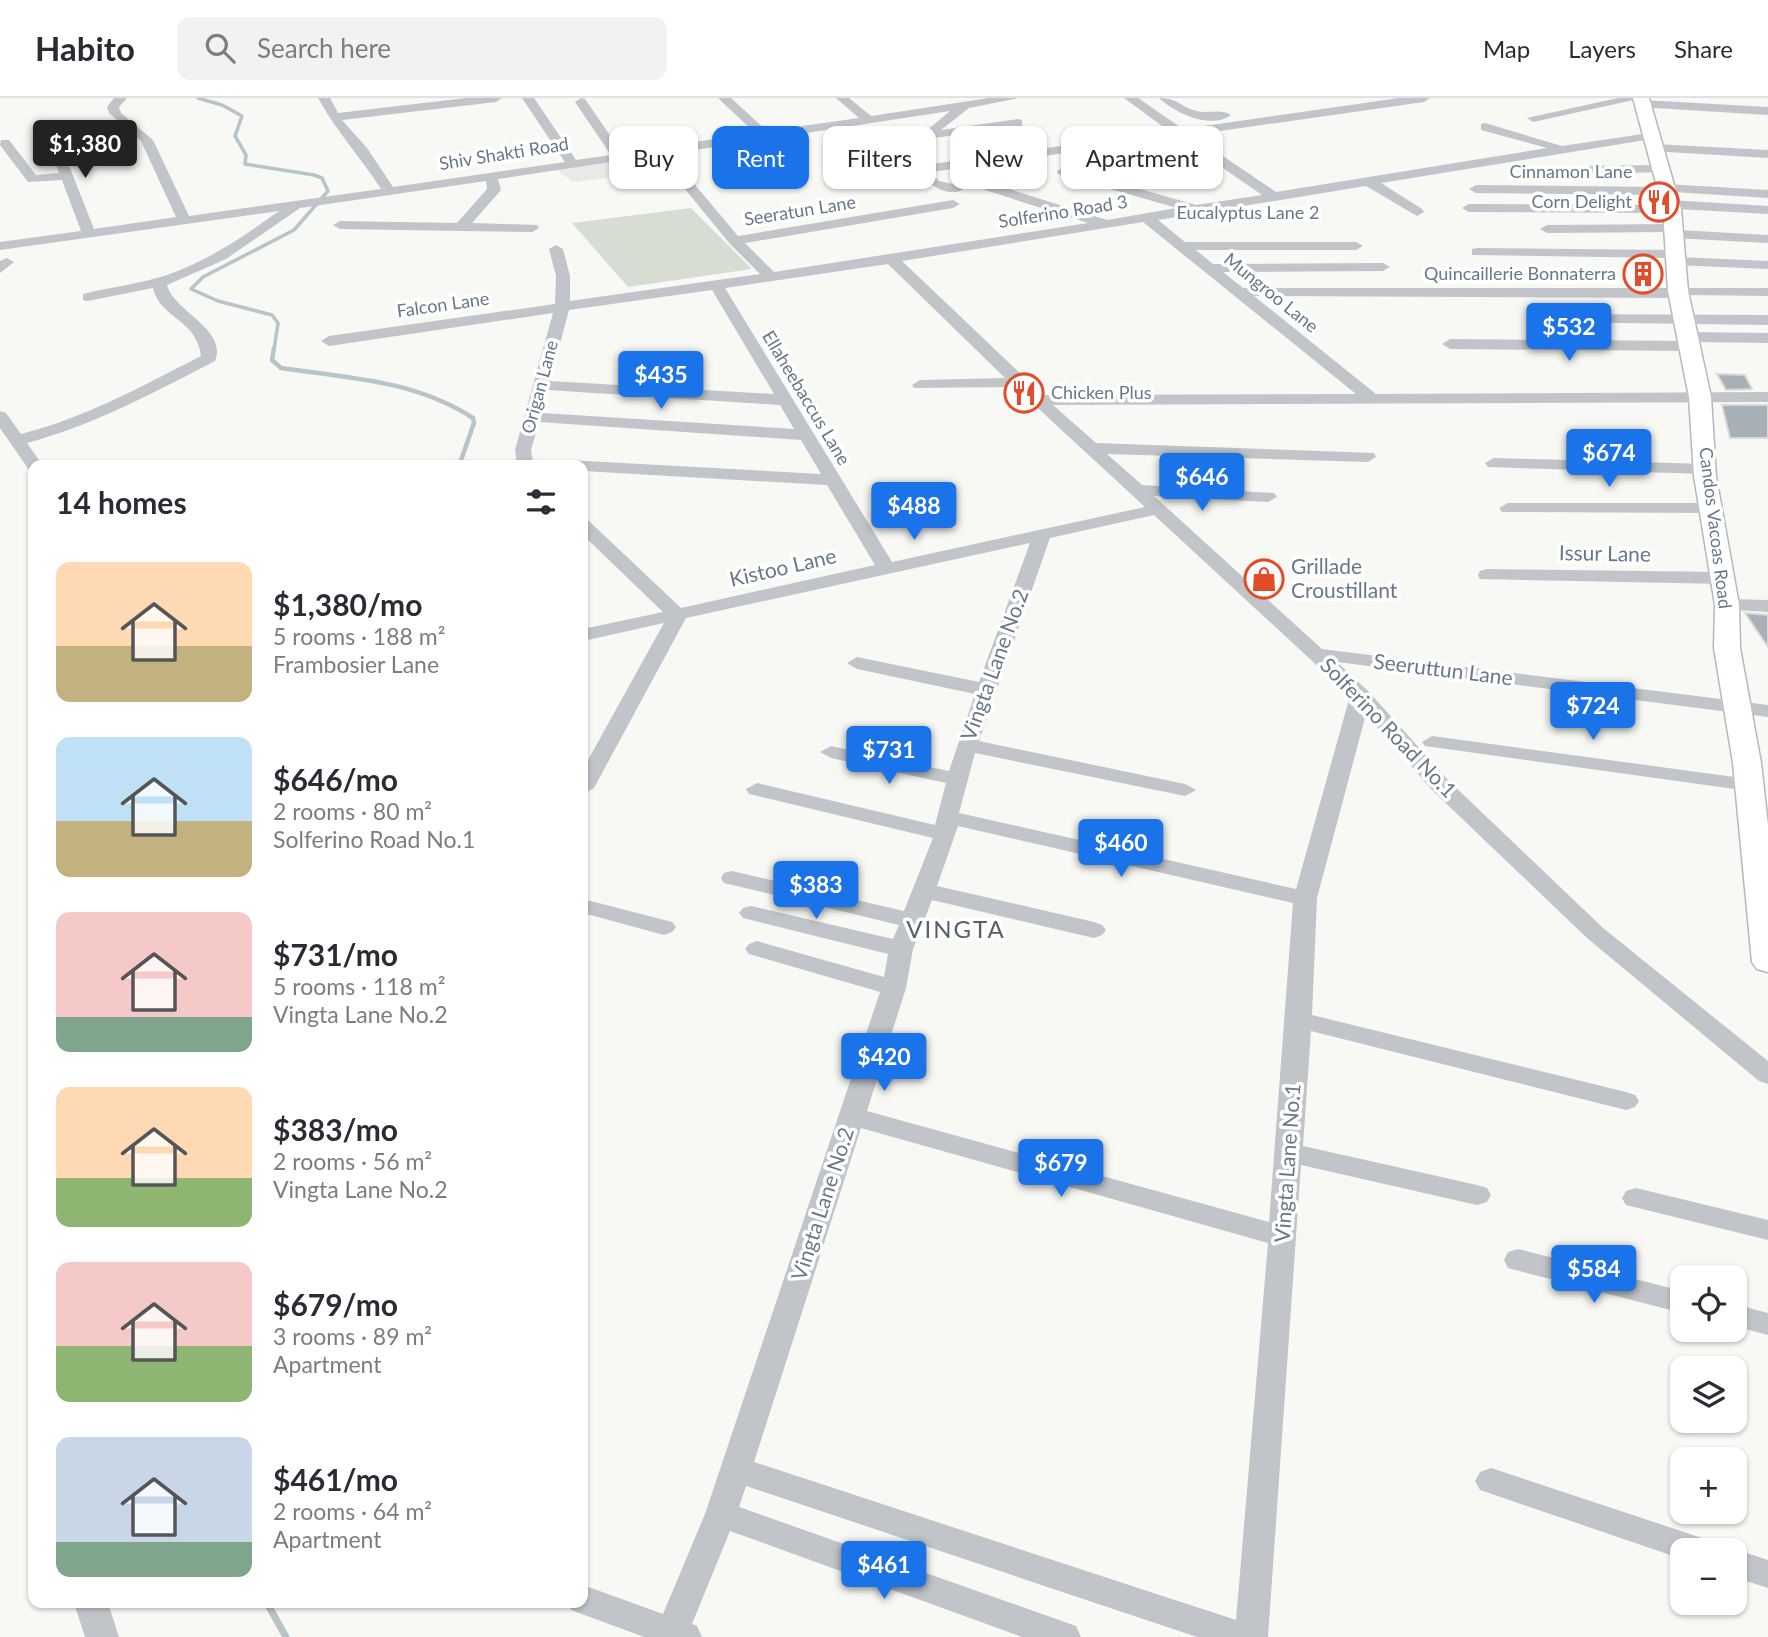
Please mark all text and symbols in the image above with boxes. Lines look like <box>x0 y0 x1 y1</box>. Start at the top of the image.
search box <box>177 17 667 80</box>
text: Habito <box>35 28 135 68</box>
icon: search <box>201 29 239 67</box>
text: Search here <box>257 32 391 64</box>
text: Map <box>1483 34 1530 63</box>
text: Layers <box>1568 34 1636 63</box>
text: Share <box>1674 34 1733 63</box>
pin: $1,380 <box>28 120 142 180</box>
chip: Buy <box>609 126 698 189</box>
chip: Rent <box>712 126 809 189</box>
chip: Filters <box>823 126 936 189</box>
chip: New <box>950 126 1047 189</box>
chip: Apartment <box>1061 126 1223 189</box>
text: $1,380 <box>49 129 121 157</box>
street label: Shiv Shakti Road <box>438 132 570 174</box>
street label: Cinnamon Lane <box>1510 160 1632 182</box>
restaurant icon: Corn Delight <box>1638 181 1680 223</box>
street label: Seeratun Lane <box>742 190 857 230</box>
street label: Solferino Road 3 <box>997 190 1129 232</box>
place label: Corn Delight <box>1531 190 1633 212</box>
street label: Eucalyptus Lane 2 <box>1177 201 1319 223</box>
street label: Mungroo Lane <box>1220 248 1323 337</box>
building icon: Quincaillerie Bonnaterra <box>1622 253 1664 295</box>
place label: Quincaillerie Bonnaterra <box>1424 262 1616 284</box>
street label: Falcon Lane <box>395 287 491 321</box>
pin: $532 <box>1528 303 1610 363</box>
text: $532 <box>1542 312 1596 340</box>
street label: Ellaheebaccus Lane <box>758 326 856 469</box>
street label: Origan Lane <box>516 338 562 436</box>
pin: $435 <box>620 352 702 411</box>
text: $435 <box>634 360 688 388</box>
restaurant icon: Chicken Plus <box>1003 372 1045 414</box>
place label: Chicken Plus <box>1051 381 1152 403</box>
pin: $674 <box>1568 430 1650 489</box>
text: $674 <box>1582 438 1636 466</box>
street label: Candos Vacoas Road <box>1695 446 1737 610</box>
pin: $646 <box>1161 454 1243 513</box>
text: $646 <box>1175 462 1229 490</box>
pin: $488 <box>873 482 955 542</box>
icon: filters <box>522 483 560 521</box>
text: 14 homes <box>56 484 187 520</box>
text: $488 <box>887 491 941 519</box>
street label: Issur Lane <box>1559 539 1651 566</box>
street label: Kistoo Lane <box>727 542 838 591</box>
place label: Grillade Croustillant <box>1291 553 1398 602</box>
shop icon: Grillade Croustillant <box>1243 558 1285 600</box>
street label: Vingta Lane No.2 <box>955 585 1033 744</box>
text: $1,380/mo <box>273 586 422 622</box>
icon: home <box>112 590 196 674</box>
text: 5 rooms · 188 m² <box>273 622 445 650</box>
street label: Seeruttun Lane <box>1372 648 1514 689</box>
text: Frambosier Lane <box>273 650 439 678</box>
street label: Solferino Road No.1 <box>1316 652 1462 802</box>
pin: $724 <box>1552 682 1634 742</box>
text: $724 <box>1566 691 1620 719</box>
pin: $731 <box>848 726 930 786</box>
text: $731 <box>862 735 916 763</box>
text: $646/mo <box>273 761 398 797</box>
icon: home <box>112 765 196 849</box>
text: 2 rooms · 80 m² <box>273 797 432 825</box>
pin: $460 <box>1080 820 1162 879</box>
text: Solferino Road No.1 <box>273 825 475 853</box>
text: $460 <box>1094 828 1148 856</box>
pin: $383 <box>775 862 857 921</box>
text: $383 <box>789 870 843 898</box>
district label: VINGTA <box>906 914 1006 943</box>
text: $731/mo <box>273 936 398 972</box>
icon: home <box>112 940 196 1024</box>
text: 5 rooms · 118 m² <box>273 972 445 1000</box>
text: Vingta Lane No.2 <box>273 1000 448 1028</box>
pin: $420 <box>843 1034 925 1093</box>
text: $420 <box>857 1042 911 1070</box>
street label: Vingta Lane No.1 <box>1268 1083 1305 1243</box>
text: $383/mo <box>273 1111 398 1147</box>
icon: home <box>112 1115 196 1199</box>
street label: Vingta Lane No.2 <box>785 1124 858 1283</box>
pin: $679 <box>1020 1140 1102 1199</box>
text: 2 rooms · 56 m² <box>273 1147 432 1175</box>
text: $679 <box>1034 1148 1088 1176</box>
text: Vingta Lane No.2 <box>273 1175 448 1203</box>
pin: $584 <box>1553 1246 1635 1305</box>
text: $584 <box>1567 1254 1621 1282</box>
map controls <box>1670 1265 1747 1615</box>
button: locate <box>1670 1265 1747 1342</box>
text: $679/mo <box>273 1286 398 1322</box>
icon: home <box>112 1290 196 1374</box>
text: 3 rooms · 89 m² <box>273 1322 432 1350</box>
text: Apartment <box>273 1350 381 1378</box>
button: layers <box>1670 1356 1747 1433</box>
button: + <box>1670 1447 1747 1524</box>
text: $461/mo <box>273 1461 398 1497</box>
icon: home <box>112 1465 196 1549</box>
text: 2 rooms · 64 m² <box>273 1497 432 1525</box>
text: Apartment <box>273 1525 381 1553</box>
button: − <box>1670 1538 1747 1615</box>
pin: $461 <box>843 1542 925 1601</box>
text: $461 <box>857 1550 911 1578</box>

